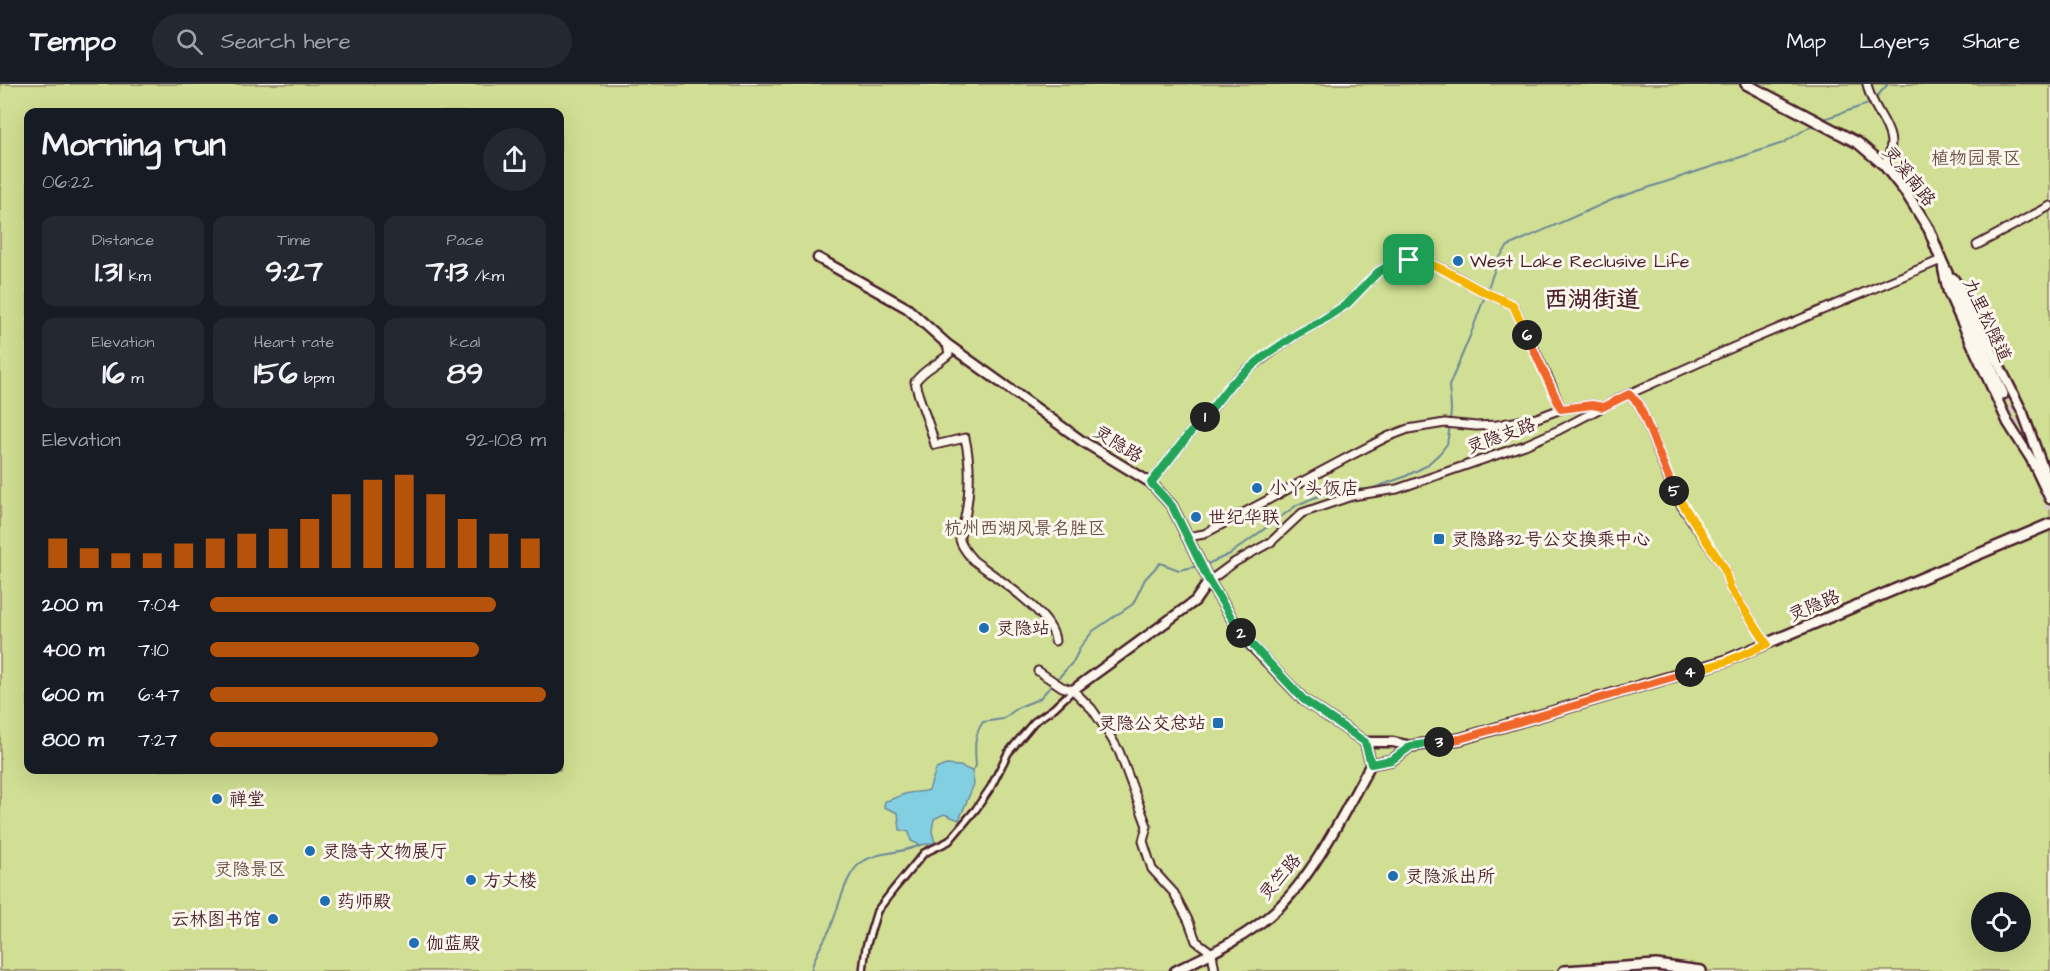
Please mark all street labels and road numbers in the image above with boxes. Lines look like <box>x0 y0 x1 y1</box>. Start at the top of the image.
street label: 灵溪南路 <box>1877 140 1941 212</box>
street label: 九里松隧道 <box>1957 274 2017 366</box>
street label: 灵隐支路 <box>1463 412 1539 460</box>
street label: 灵隐路 <box>1088 419 1148 469</box>
street label: 灵隐路 <box>1784 584 1844 628</box>
street label: 灵竺路 <box>1253 848 1307 906</box>

